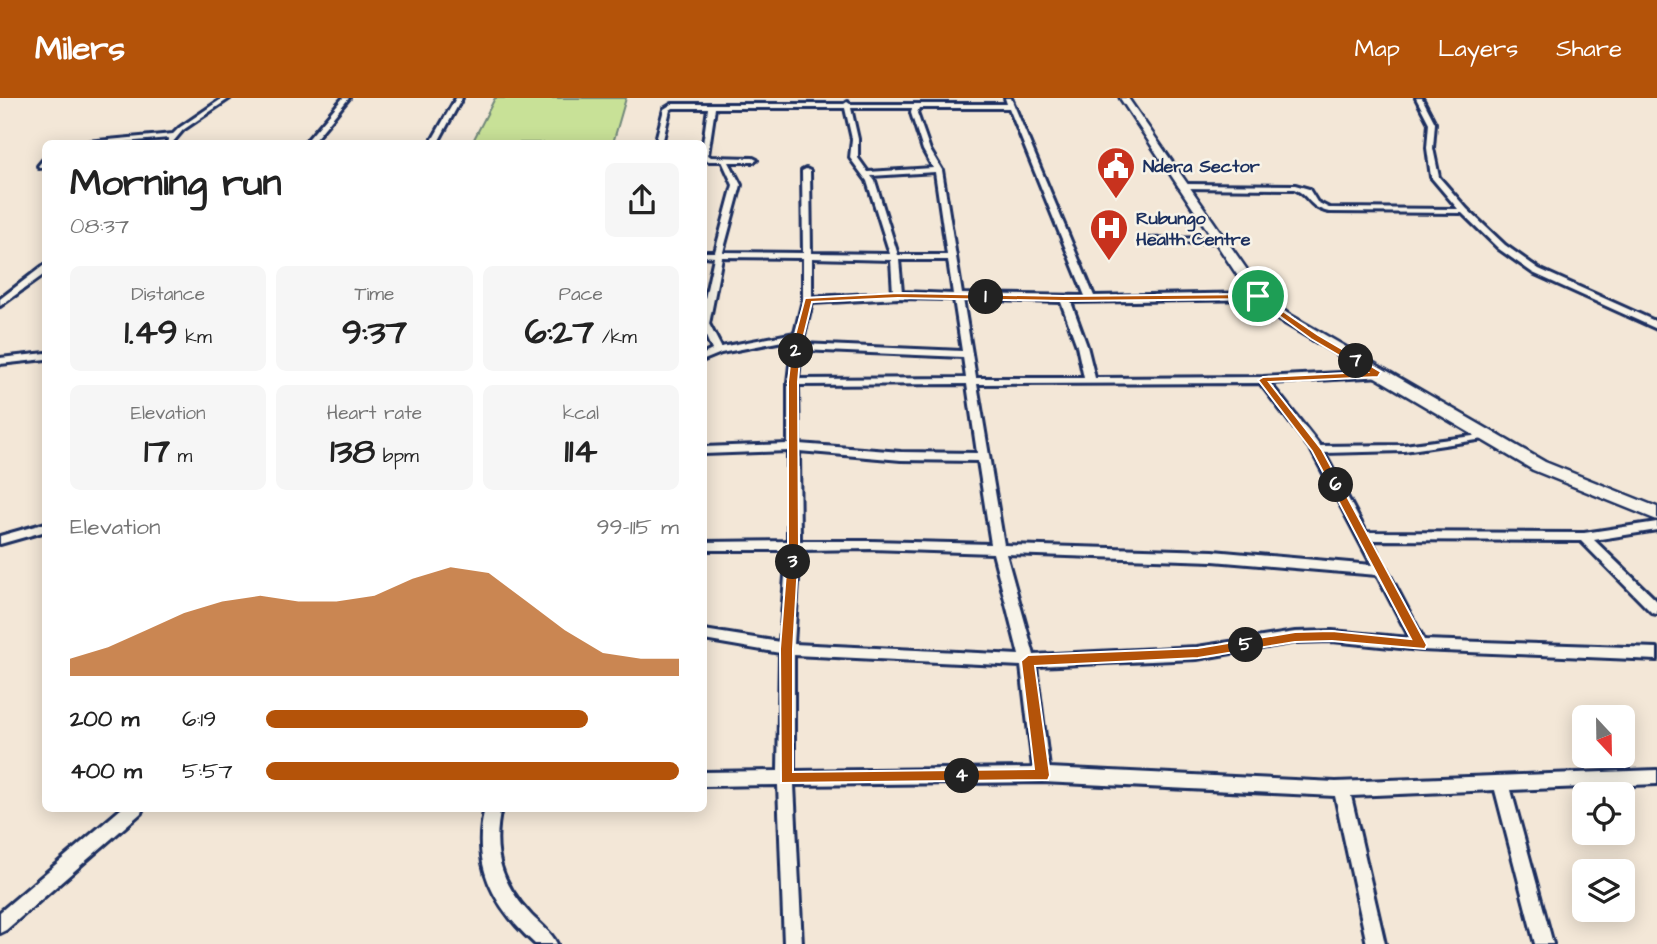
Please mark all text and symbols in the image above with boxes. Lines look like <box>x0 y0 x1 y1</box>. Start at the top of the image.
text: Milers <box>35 26 125 72</box>
text: Map <box>1355 32 1400 66</box>
text: Layers <box>1438 32 1518 66</box>
text: Share <box>1556 32 1622 66</box>
public building icon: Ndera Sector <box>1095 145 1137 200</box>
place label: Ndera Sector <box>1143 154 1260 179</box>
text: Morning run <box>70 158 282 210</box>
button: share <box>605 163 679 237</box>
place label: Rubungo Health Centre <box>1136 206 1251 252</box>
hospital icon: Rubungo Health Centre <box>1088 207 1130 262</box>
text: 08:37 <box>70 210 129 242</box>
pin <box>1228 266 1288 326</box>
icon: arrive <box>1239 277 1277 315</box>
pin: 1 <box>968 280 1004 314</box>
text: Distance <box>131 281 205 308</box>
text: Time <box>355 281 394 308</box>
text: Pace <box>559 281 603 308</box>
text: 1 <box>984 283 987 310</box>
text: 1.49 <box>125 308 178 357</box>
text: 9:37 <box>342 308 407 357</box>
text: 6:27 <box>525 308 594 357</box>
text: km <box>178 324 212 351</box>
text: /km <box>594 324 637 351</box>
pin: 2 <box>778 334 814 368</box>
text: 2 <box>790 337 801 364</box>
pin: 7 <box>1338 344 1374 378</box>
text: 7 <box>1350 347 1361 374</box>
text: Elevation <box>131 400 206 427</box>
text: Heart rate <box>327 400 422 427</box>
text: kcal <box>563 400 599 427</box>
text: 17 <box>144 427 170 476</box>
text: 138 <box>330 427 375 476</box>
text: 114 <box>564 427 597 476</box>
text: m <box>170 443 192 470</box>
text: bpm <box>375 443 419 470</box>
pin: 6 <box>1318 468 1354 502</box>
text: 6 <box>1330 471 1341 498</box>
text: Elevation <box>70 511 161 543</box>
text: 99–115 m <box>596 511 679 543</box>
pin: 3 <box>776 545 810 580</box>
text: 3 <box>788 548 797 575</box>
pin: 5 <box>1228 628 1264 662</box>
text: 5 <box>1239 631 1252 658</box>
text: 200 m <box>70 703 139 735</box>
text: 6:19 <box>182 703 216 735</box>
north arrow <box>1572 705 1634 768</box>
map controls <box>1572 705 1635 922</box>
text: 400 m <box>70 755 142 787</box>
text: 5:57 <box>182 755 233 787</box>
pin: 4 <box>944 758 979 794</box>
text: 4 <box>955 762 968 789</box>
button: locate <box>1572 782 1635 845</box>
button: layers <box>1572 859 1635 922</box>

